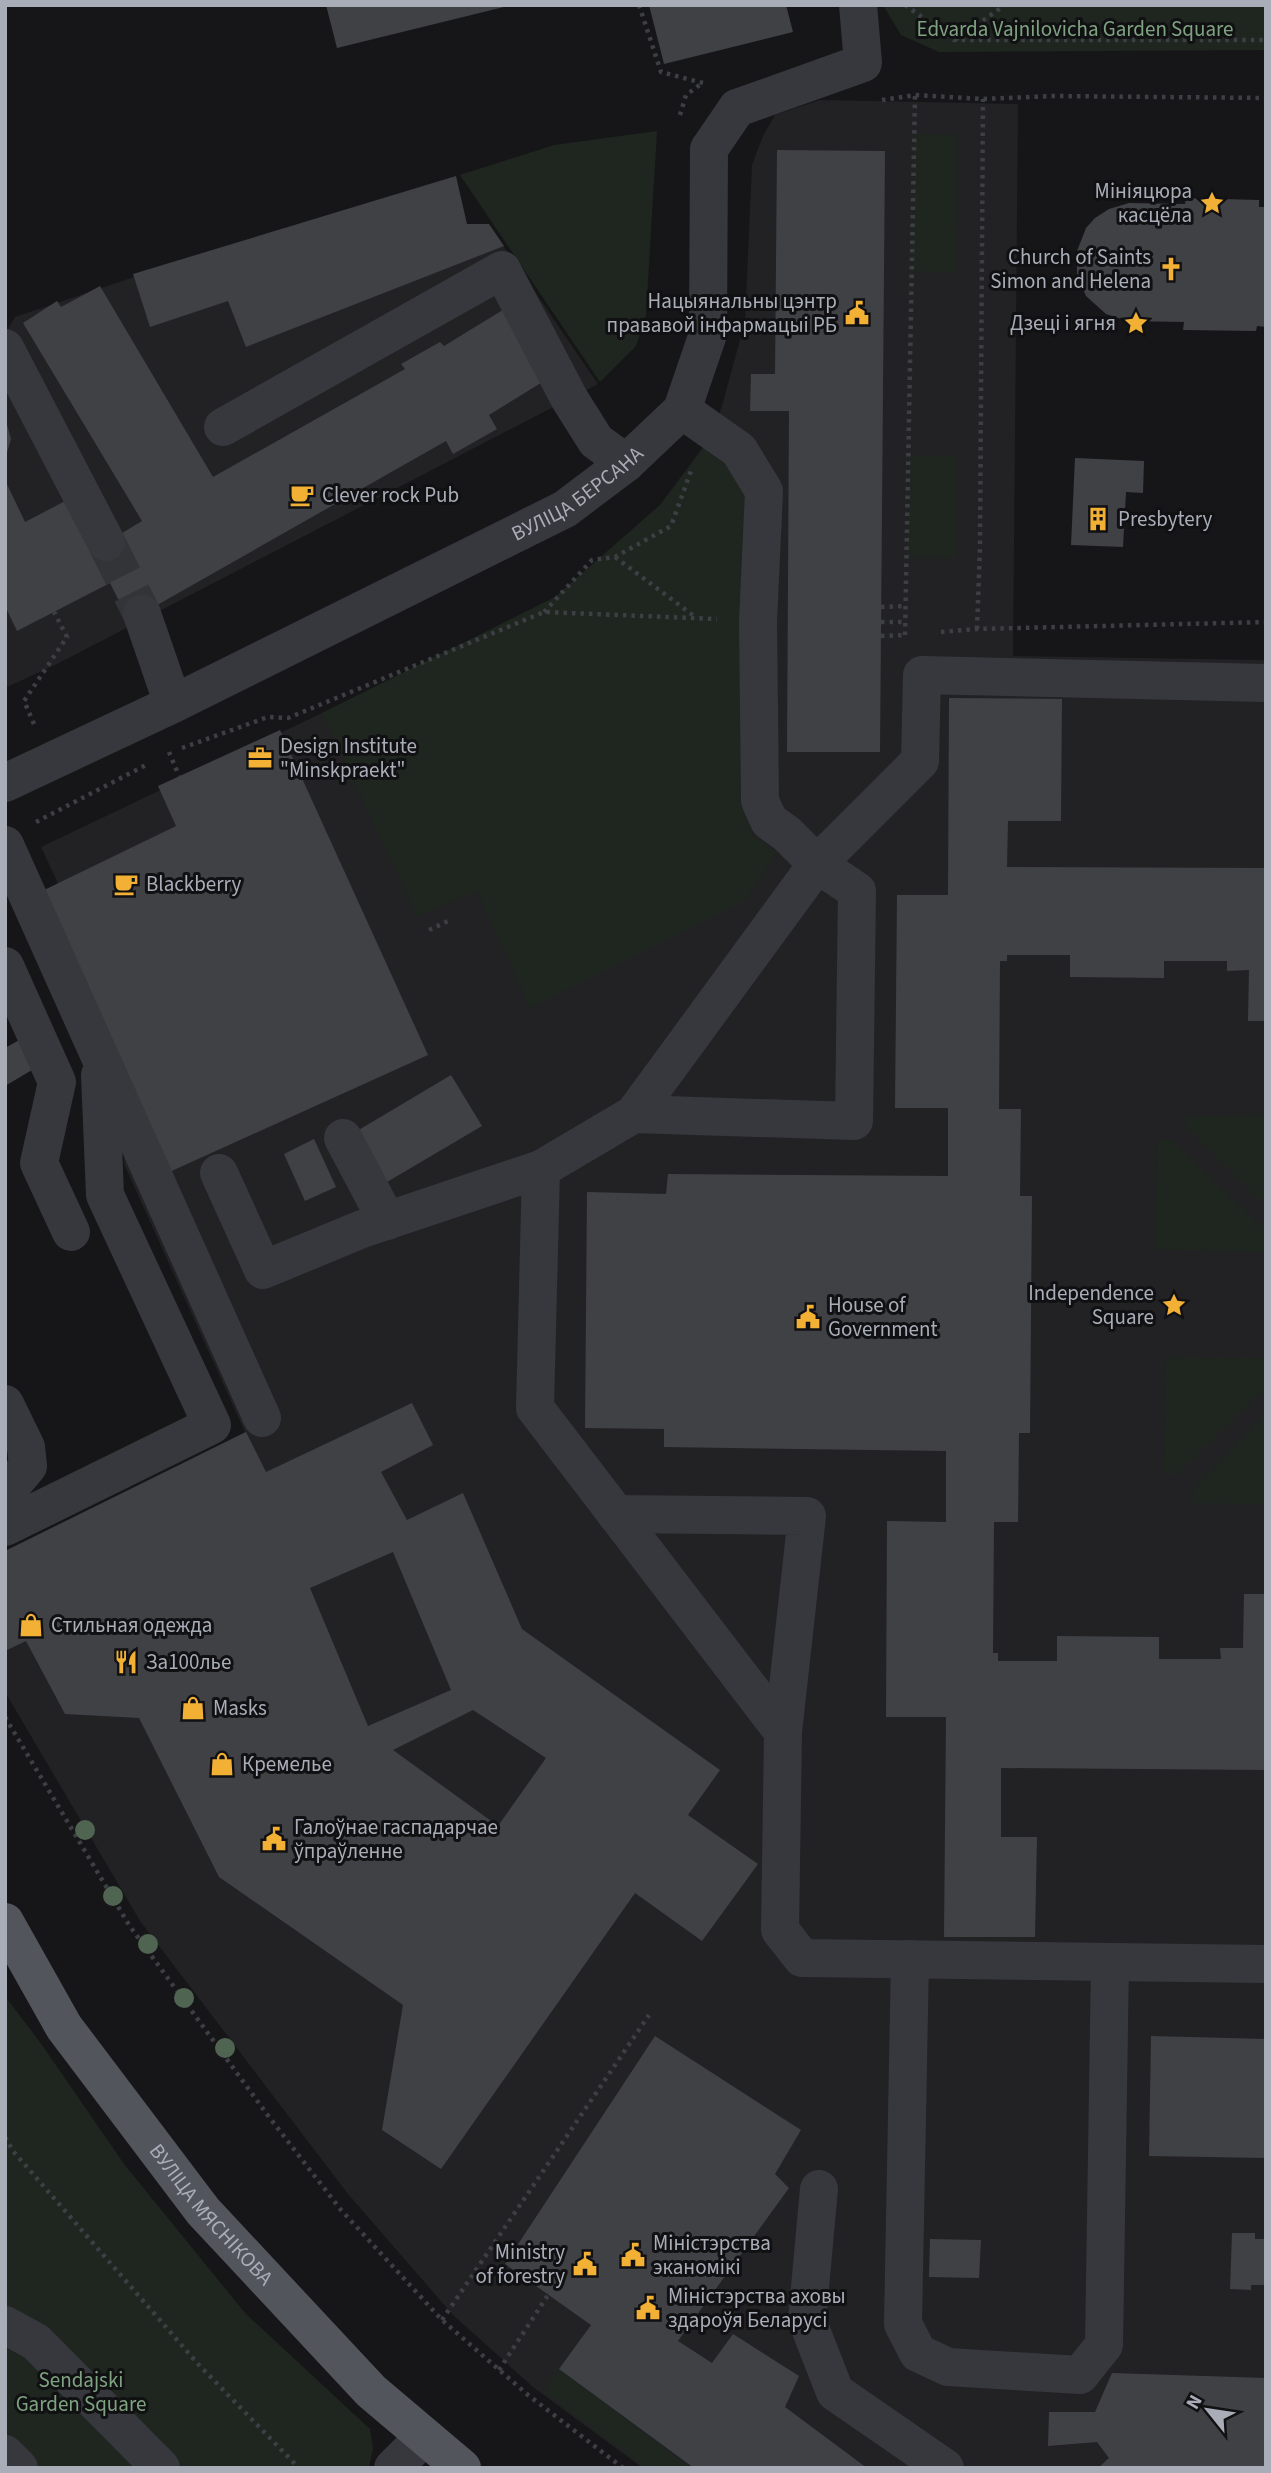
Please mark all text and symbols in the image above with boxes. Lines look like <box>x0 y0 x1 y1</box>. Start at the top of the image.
park label: Edvarda Vajnilovicha Garden Square <box>917 14 1233 44</box>
place label: Мініяцюра касцёла <box>1095 176 1192 230</box>
place icon: Мініяцюра касцёла <box>1198 189 1226 217</box>
place label: Church of Saints Simon and Helena <box>990 242 1151 296</box>
church icon: Church of Saints Simon and Helena <box>1157 255 1185 283</box>
place label: Нацыянальны цэнтр прававой інфармацыі РБ <box>607 286 837 340</box>
public building icon: Нацыянальны цэнтр прававой інфармацыі РБ <box>843 299 871 327</box>
place label: Дзеці і ягня <box>1010 308 1116 338</box>
place icon: Дзеці і ягня <box>1122 309 1150 337</box>
street label: ВУЛІЦА БЕРСАНА <box>506 439 650 548</box>
place label: Clever rock Pub <box>322 480 459 510</box>
cafe icon: Clever rock Pub <box>288 481 316 509</box>
place label: Presbytery <box>1118 504 1213 534</box>
building icon: Presbytery <box>1084 505 1112 533</box>
place label: Design Institute "Minskpraekt" <box>280 731 417 785</box>
office icon: Design Institute "Minskpraekt" <box>246 744 274 772</box>
place label: Blackberry <box>146 869 241 899</box>
cafe icon: Blackberry <box>112 870 140 898</box>
place label: Independence Square <box>1028 1278 1154 1332</box>
place label: House of Government <box>828 1290 938 1344</box>
place icon: Independence Square <box>1160 1291 1188 1319</box>
public building icon: House of Government <box>794 1303 822 1331</box>
place label: Стильная одежда <box>51 1610 212 1640</box>
shop icon: Стильная одежда <box>17 1611 45 1639</box>
place label: За100лье <box>146 1647 231 1677</box>
restaurant icon: За100лье <box>112 1648 140 1676</box>
place label: Masks <box>213 1693 267 1723</box>
shop icon: Masks <box>179 1694 207 1722</box>
place label: Кремелье <box>242 1749 332 1779</box>
shop icon: Кремелье <box>208 1750 236 1778</box>
place label: Галоўнае гаспадарчае ўпраўленне <box>294 1812 498 1866</box>
public building icon: Галоўнае гаспадарчае ўпраўленне <box>260 1825 288 1853</box>
street label: ВУЛІЦА МЯСНІКОВА <box>142 2137 281 2293</box>
place label: Міністэрства эканомікі <box>653 2228 771 2282</box>
place label: Ministry of forestry <box>475 2237 565 2291</box>
public building icon: Міністэрства эканомікі <box>619 2241 647 2269</box>
public building icon: Ministry of forestry <box>571 2250 599 2278</box>
place label: Міністэрства аховы здароўя Беларусі <box>668 2281 846 2335</box>
public building icon: Міністэрства аховы здароўя Беларусі <box>634 2294 662 2322</box>
park label: Sendajski Garden Square <box>16 2365 146 2419</box>
north arrow <box>1173 2375 1243 2445</box>
text: N <box>1180 2390 1209 2414</box>

